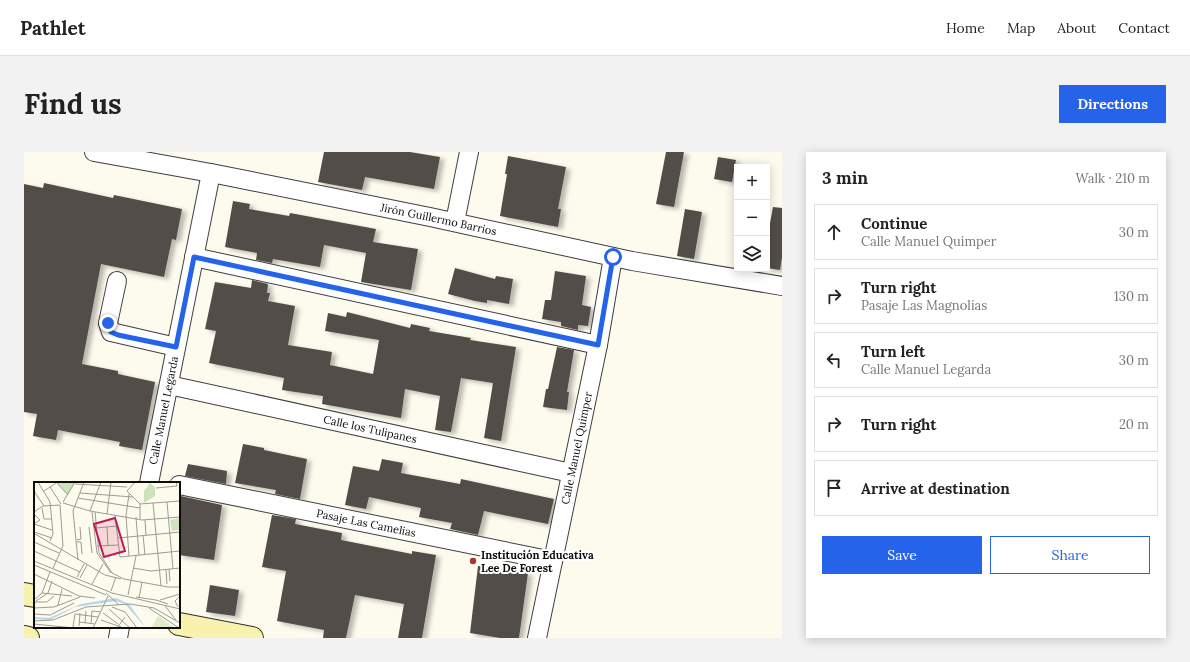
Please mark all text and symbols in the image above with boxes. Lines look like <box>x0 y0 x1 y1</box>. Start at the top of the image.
text: Pathlet <box>20 16 85 40</box>
text: Home <box>946 19 985 37</box>
text: Map <box>1007 19 1035 37</box>
text: About <box>1057 19 1096 37</box>
text: Contact <box>1118 19 1170 37</box>
button: Directions <box>1059 85 1166 123</box>
text: Find us <box>24 86 122 122</box>
map controls <box>734 164 770 272</box>
button: + <box>734 164 770 200</box>
text: 3 min <box>822 167 868 189</box>
text: Walk · 210 m <box>1075 170 1150 187</box>
street label: Jirón Guillermo Barrios <box>378 200 498 238</box>
button: − <box>734 200 770 236</box>
text: Continue <box>861 214 927 233</box>
icon: ahead <box>823 221 845 243</box>
text: 30 m <box>1119 224 1149 241</box>
text: Calle Manuel Quimper <box>861 233 996 250</box>
button: layers <box>734 236 770 272</box>
route start <box>604 248 622 266</box>
text: Turn right <box>861 278 937 297</box>
icon: right <box>823 285 845 307</box>
text: 130 m <box>1114 288 1149 305</box>
text: Pasaje Las Magnolias <box>861 297 987 314</box>
route end <box>99 314 117 332</box>
text: Turn left <box>861 342 925 361</box>
icon: left <box>823 349 845 371</box>
text: 30 m <box>1119 352 1149 369</box>
street label: Calle Manuel Legarda <box>146 355 181 466</box>
text: Calle Manuel Legarda <box>861 361 991 378</box>
street label: Calle Manuel Quimper <box>558 390 595 506</box>
street label: Calle los Tulipanes <box>322 412 418 446</box>
icon: right <box>823 413 845 435</box>
text: Turn right <box>861 415 937 434</box>
text: 20 m <box>1119 416 1149 433</box>
icon: arrive <box>823 477 845 499</box>
text: Arrive at destination <box>861 479 1010 498</box>
inset map <box>34 482 180 628</box>
street label: Pasaje Las Camelias <box>315 506 417 540</box>
button: Save <box>822 536 982 574</box>
button: Share <box>990 536 1150 574</box>
place label: Institución Educativa Lee De Forest <box>481 548 594 575</box>
marker: Institución Educativa Lee De Forest <box>468 556 478 566</box>

